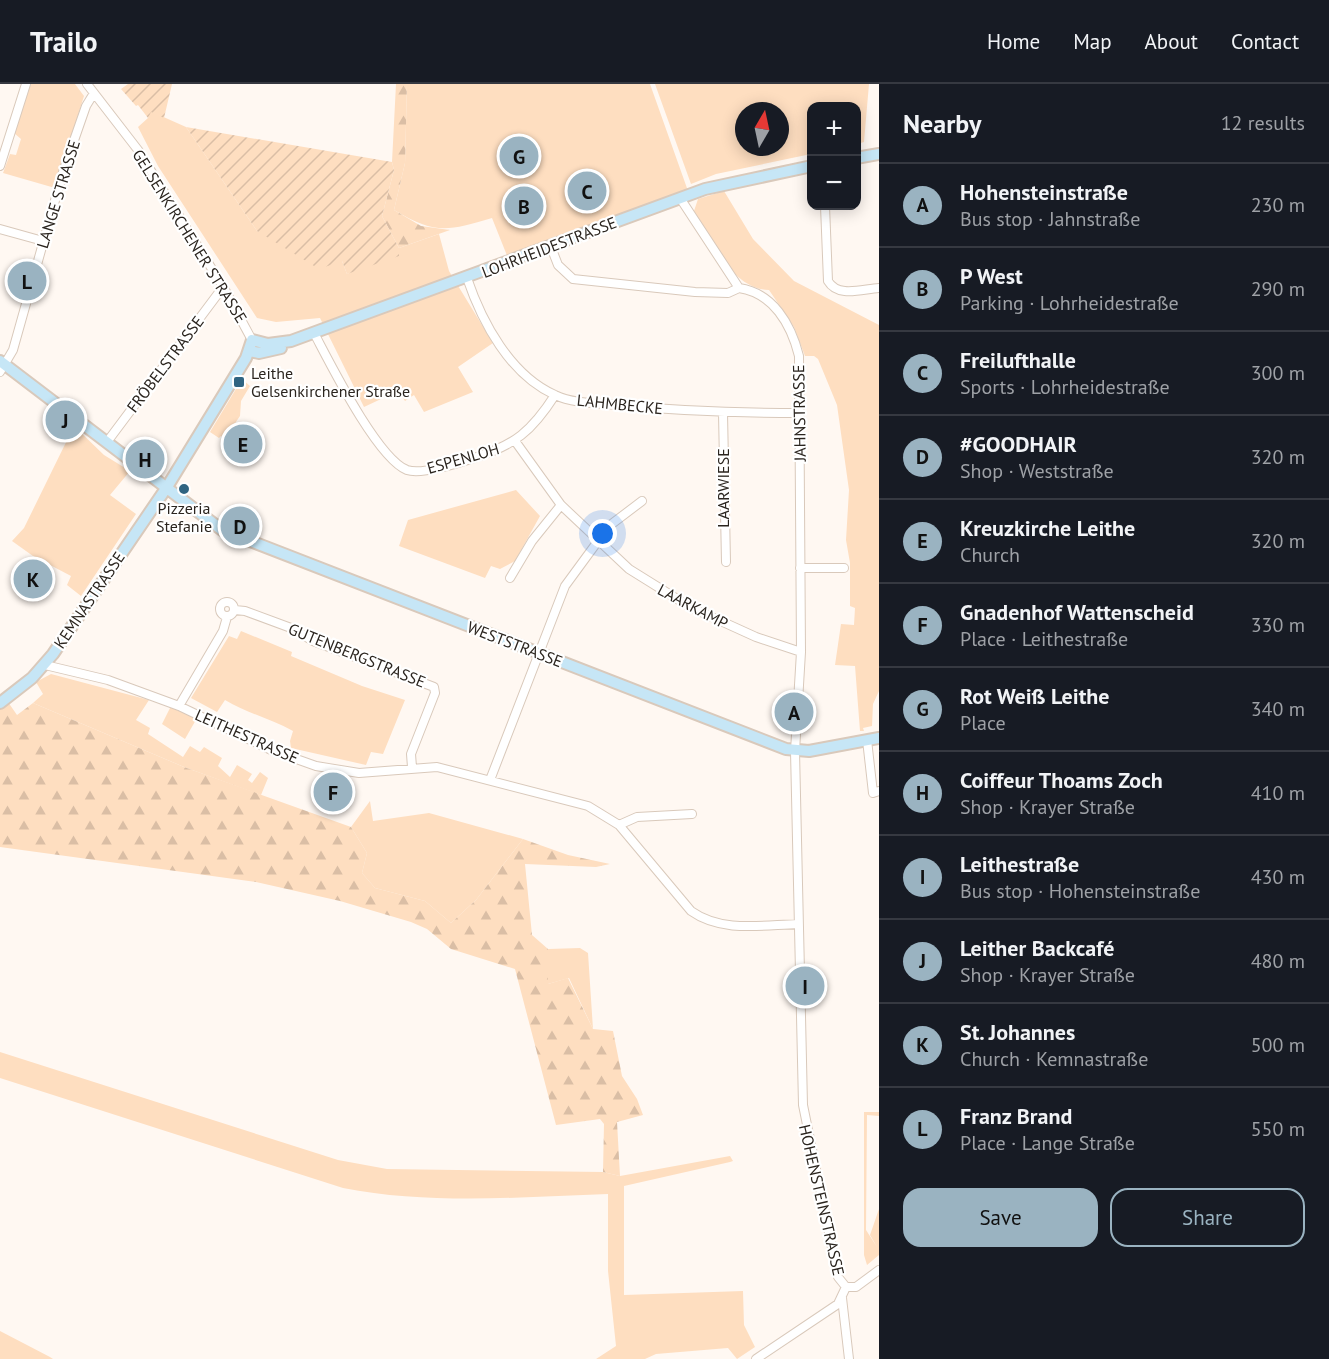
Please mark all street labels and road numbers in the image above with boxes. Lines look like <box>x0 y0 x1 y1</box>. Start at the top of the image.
street label: LANGE STRASSE <box>32 137 84 251</box>
street label: GELSENKIRCHENER STRASSE <box>128 146 252 326</box>
street label: LOHRHEIDESTRASSE <box>479 212 619 282</box>
street label: FRÖBELSTRASSE <box>122 312 208 416</box>
street label: JAHNSTRASSE <box>788 364 810 463</box>
street label: LAHMBECKE <box>576 390 664 418</box>
street label: ESPENLOH <box>425 438 501 478</box>
street label: LAARWIESE <box>713 448 733 528</box>
street label: KEMNASTRASSE <box>49 548 129 652</box>
street label: LAARKAMP <box>654 579 732 633</box>
street label: WESTSTRASSE <box>464 617 566 671</box>
street label: GUTENBERGSTRASSE <box>285 618 429 692</box>
street label: LEITHESTRASSE <box>192 704 302 768</box>
street label: HOHENSTEINSTRASSE <box>795 1122 849 1278</box>

